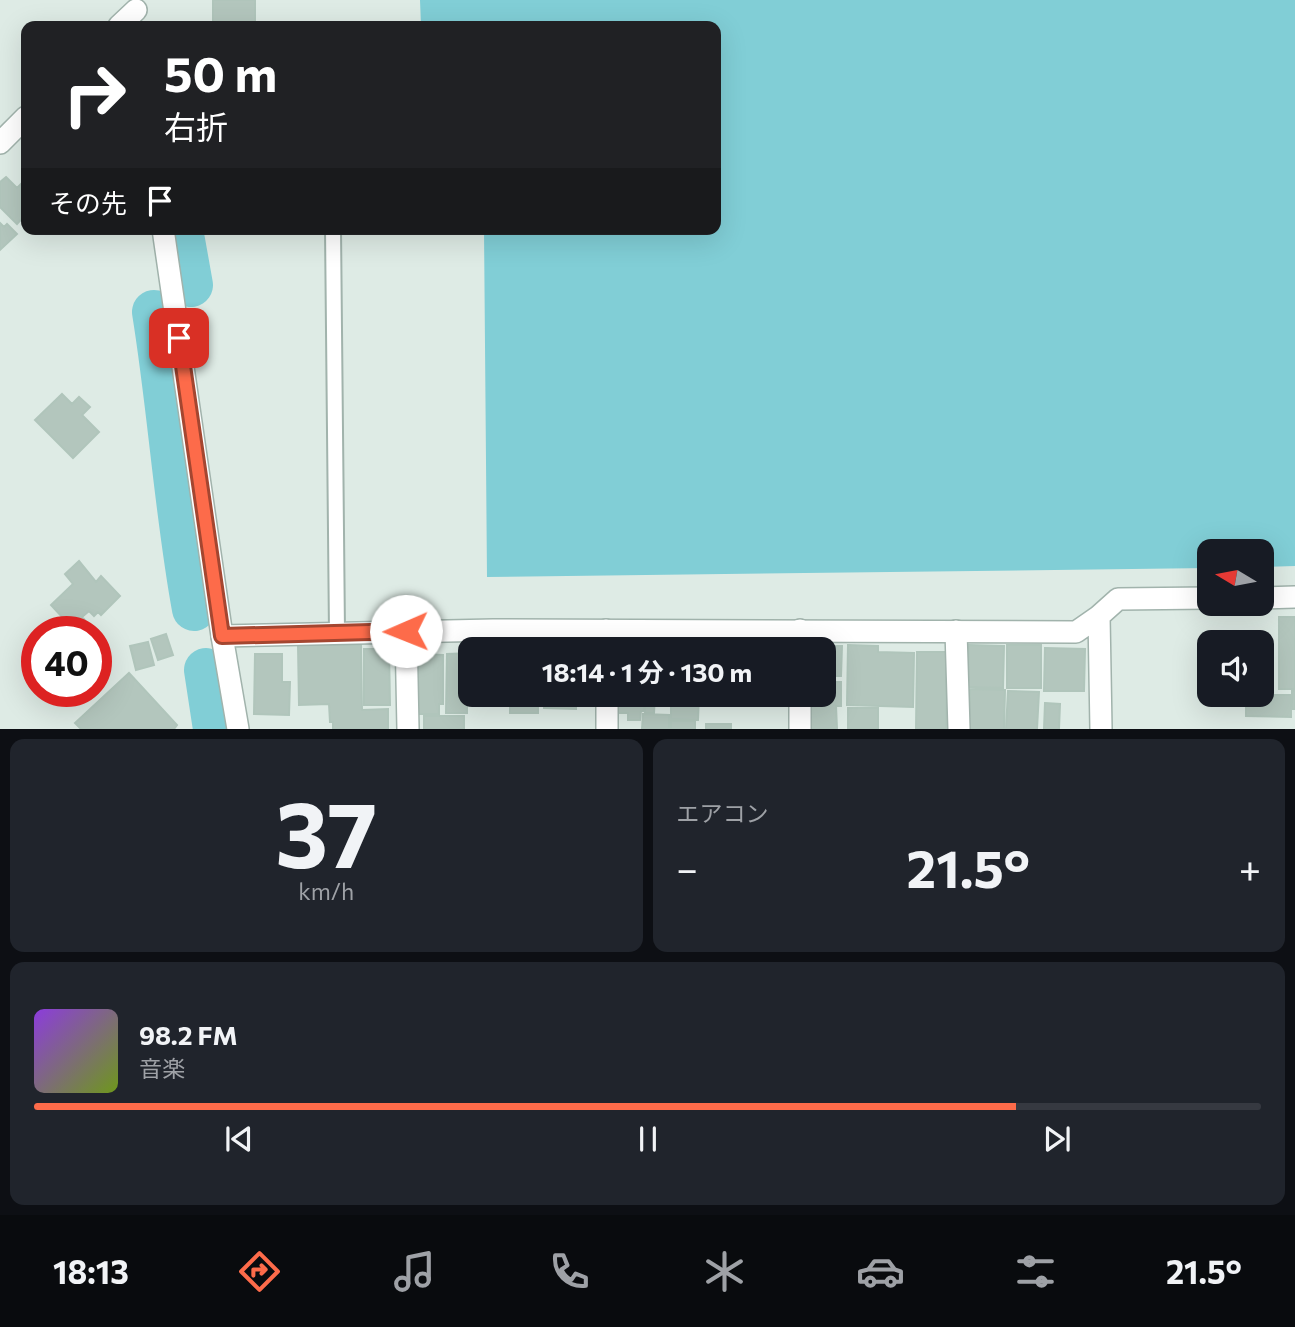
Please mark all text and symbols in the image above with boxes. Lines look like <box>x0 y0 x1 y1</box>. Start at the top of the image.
text: 50 m <box>164 42 277 102</box>
icon: right <box>49 49 140 140</box>
text: 右折 <box>164 106 228 146</box>
icon: arrive <box>141 182 179 220</box>
text: その先 <box>49 187 127 218</box>
pin <box>149 308 209 368</box>
icon: arrive <box>160 319 198 357</box>
north arrow <box>1197 539 1274 616</box>
map controls <box>1197 539 1274 707</box>
position arrow <box>369 594 443 668</box>
speed limit sign: 40 <box>21 616 112 707</box>
button: sound <box>1197 630 1274 707</box>
text: 18:14 · 1 分 · 130 m <box>542 656 752 687</box>
text: 37 <box>275 775 377 887</box>
text: エアコン <box>677 799 769 827</box>
text: 21.5° <box>907 835 1030 899</box>
text: − <box>677 844 698 891</box>
text: + <box>1239 844 1261 891</box>
text: km/h <box>298 877 354 905</box>
text: 98.2 FM <box>139 1019 237 1050</box>
text: 音楽 <box>139 1054 185 1082</box>
icon: previous <box>220 1120 258 1158</box>
icon: pause <box>629 1120 667 1158</box>
icon: next <box>1038 1120 1076 1158</box>
icon: directions <box>235 1247 284 1296</box>
icon: music <box>390 1247 439 1296</box>
icon: phone <box>545 1247 594 1296</box>
icon: climate <box>700 1247 749 1296</box>
icon: car <box>856 1247 905 1296</box>
icon: filters <box>1011 1247 1060 1296</box>
text: 18:13 <box>53 1251 129 1291</box>
text: 21.5° <box>1166 1251 1242 1291</box>

